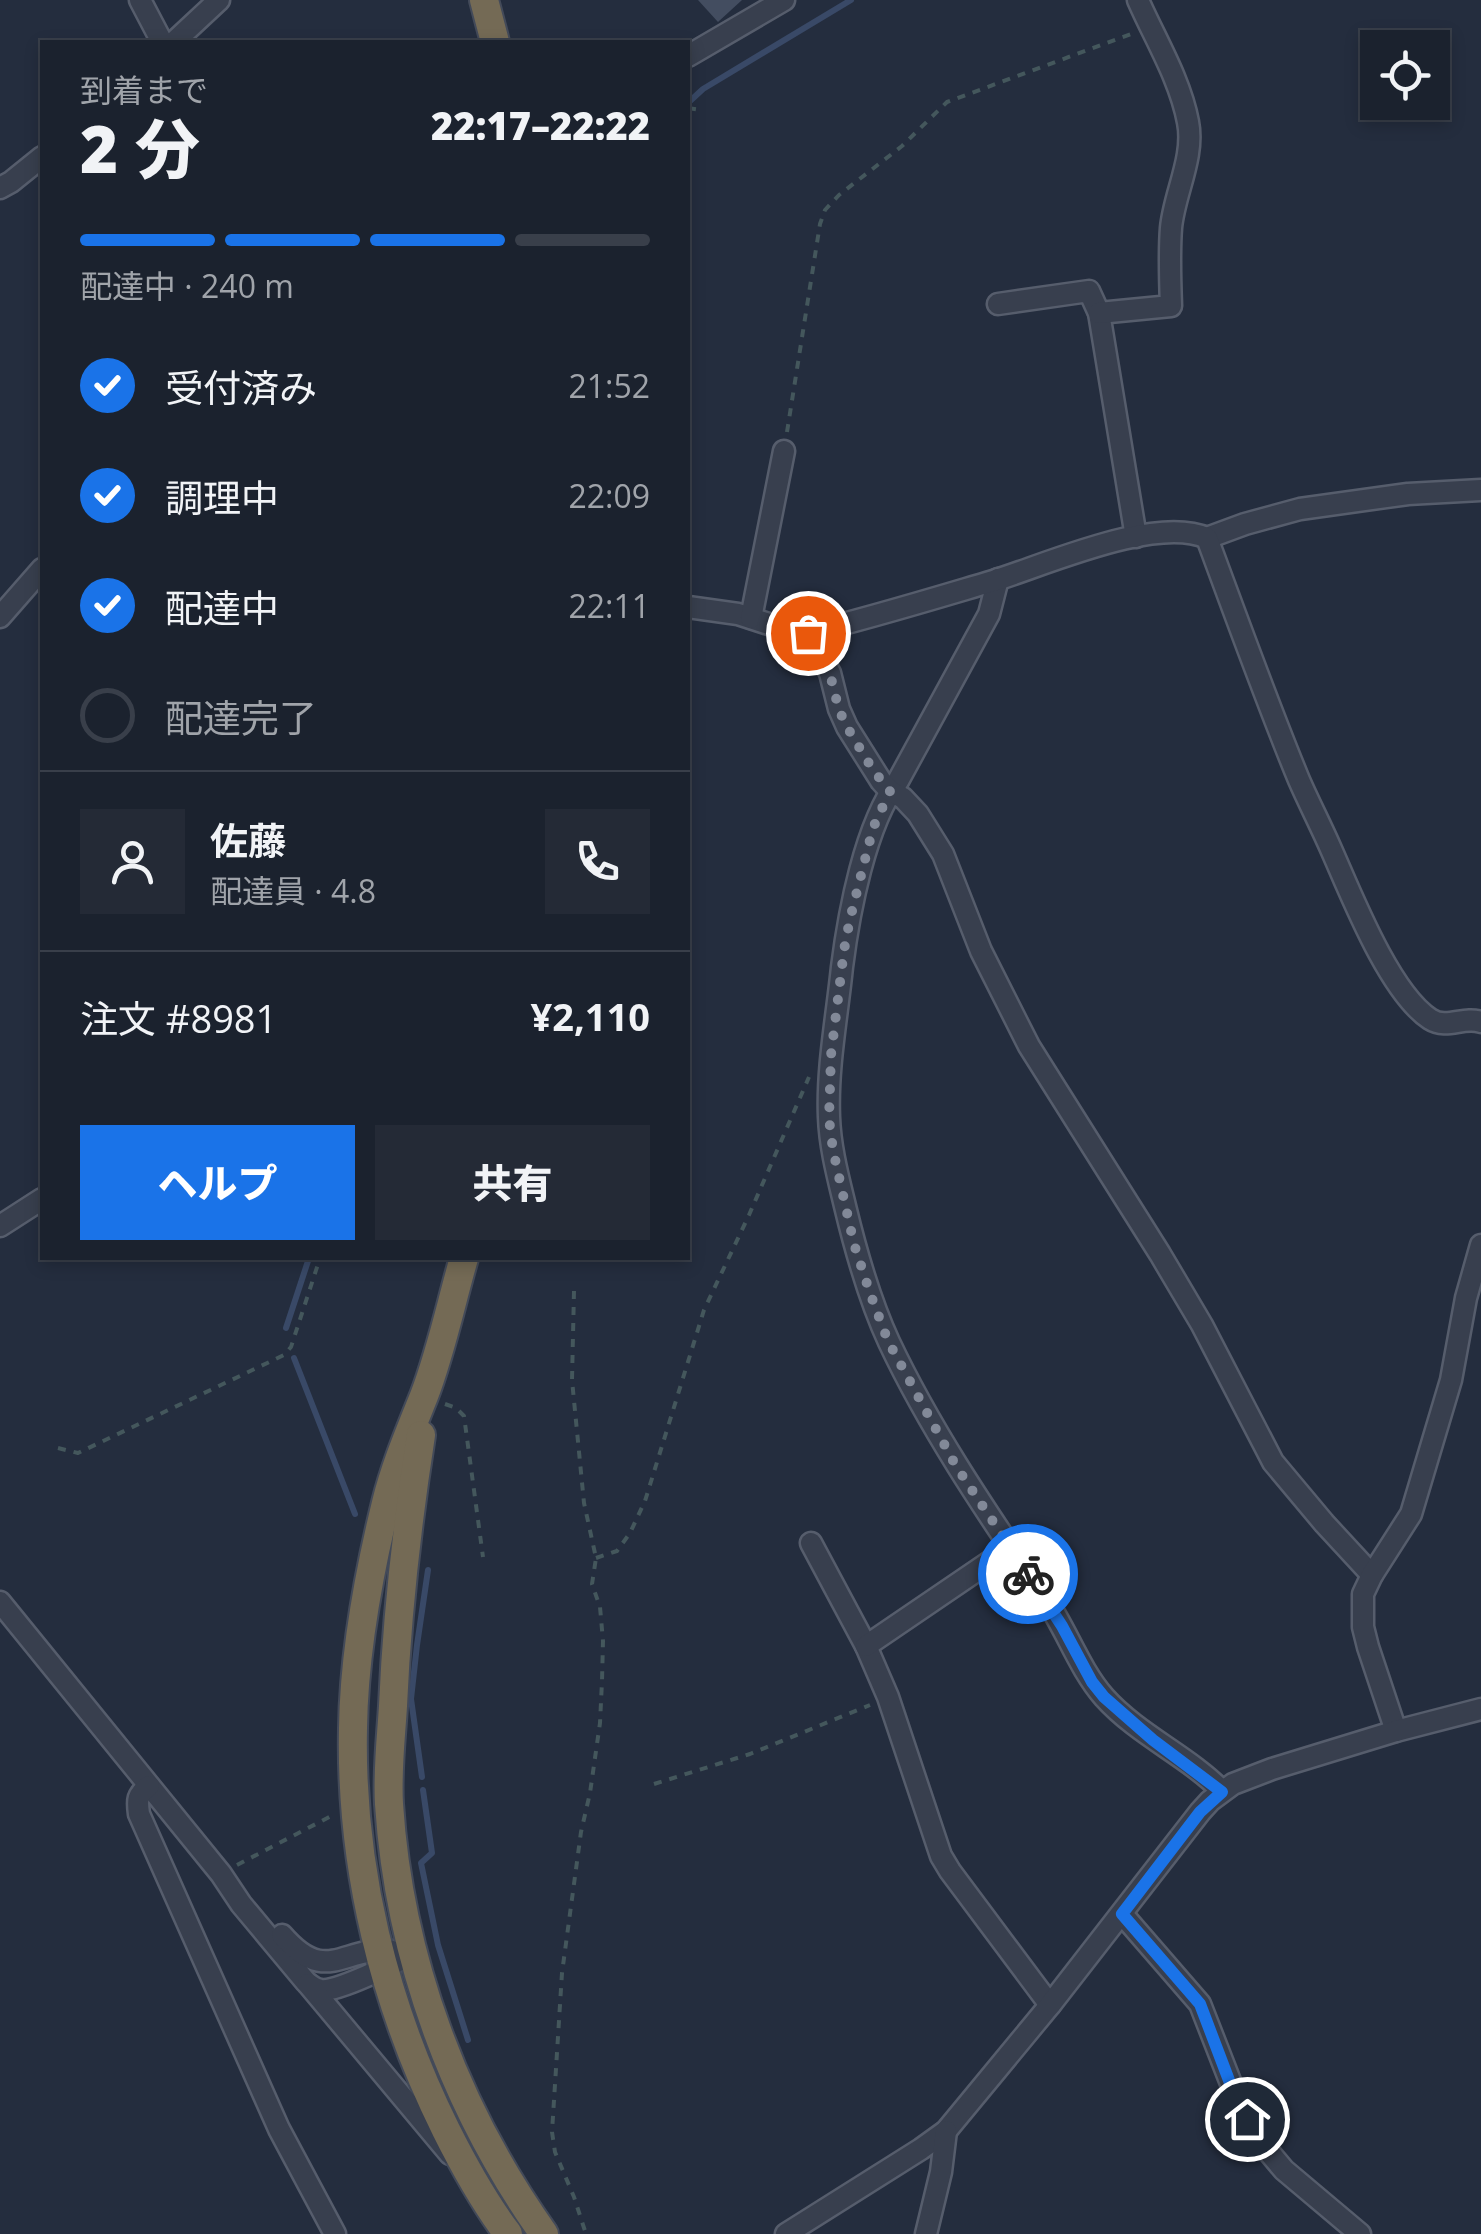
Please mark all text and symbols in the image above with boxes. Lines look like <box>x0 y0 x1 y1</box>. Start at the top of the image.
map controls <box>1360 30 1450 120</box>
button: locate <box>1360 30 1450 120</box>
text: 到着まで <box>80 68 208 111</box>
text: 22:17–22:22 <box>431 99 650 151</box>
text: 2 分 <box>80 104 200 192</box>
text: 配達中 · 240 m <box>80 264 294 307</box>
icon: check <box>80 358 135 413</box>
text: 受付済み <box>165 361 317 413</box>
text: 21:52 <box>568 364 650 407</box>
icon: check <box>80 468 135 523</box>
text: 調理中 <box>165 471 279 523</box>
text: 22:09 <box>568 474 650 517</box>
icon: check <box>80 578 135 633</box>
text: 配達中 <box>165 581 279 633</box>
text: 22:11 <box>568 584 650 627</box>
pin <box>766 591 851 676</box>
icon: bag <box>781 606 836 661</box>
text: 配達完了 <box>165 691 317 743</box>
button: person <box>80 809 185 914</box>
button: phone <box>545 809 650 914</box>
text: 佐藤 <box>210 814 286 866</box>
text: 配達員 · 4.8 <box>210 869 376 912</box>
text: ¥2,110 <box>531 990 650 1042</box>
text: 注文 #8981 <box>80 992 277 1044</box>
button: ヘルプ <box>80 1125 355 1240</box>
button: 共有 <box>375 1125 650 1240</box>
courier <box>978 1524 1078 1624</box>
icon: bike <box>1001 1547 1056 1602</box>
pin <box>1205 2077 1290 2162</box>
icon: home <box>1220 2092 1275 2147</box>

